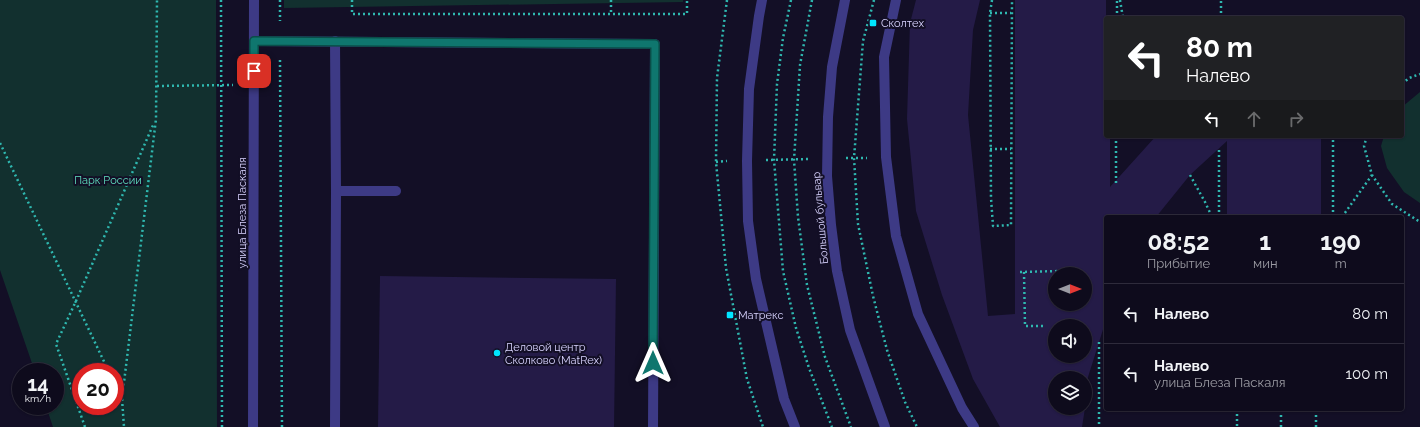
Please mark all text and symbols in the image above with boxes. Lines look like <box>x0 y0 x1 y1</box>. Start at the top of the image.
place label: Сколтех <box>881 17 924 30</box>
marker: Сколтех <box>868 18 878 28</box>
text: 80 m <box>1186 31 1253 64</box>
icon: left <box>1120 32 1172 84</box>
pin <box>237 54 271 88</box>
icon: arrive <box>243 60 265 82</box>
text: Налево <box>1186 65 1250 86</box>
icon: left <box>1201 108 1223 130</box>
icon: ahead <box>1243 108 1265 130</box>
icon: right <box>1285 108 1307 130</box>
street label: улица Блеза Паскаля <box>236 157 249 269</box>
street label: Большой бульвар <box>810 171 831 265</box>
park label: Парк России <box>74 174 142 187</box>
text: 08:52 <box>1148 227 1210 256</box>
text: 1 <box>1259 227 1271 256</box>
text: 190 <box>1320 227 1361 256</box>
text: Прибытие <box>1147 256 1210 271</box>
text: мин <box>1253 256 1277 271</box>
text: m <box>1335 256 1347 271</box>
north arrow <box>1048 267 1092 311</box>
map controls <box>1048 267 1092 415</box>
icon: left <box>1120 303 1142 325</box>
text: Налево <box>1154 305 1209 323</box>
text: 80 m <box>1352 305 1388 323</box>
place label: Матрекс <box>738 309 783 322</box>
marker: Матрекс <box>725 310 735 320</box>
button: sound <box>1048 319 1092 363</box>
place label: Деловой центр Сколково (MatRex) <box>505 341 602 367</box>
position arrow <box>632 342 674 384</box>
marker: Деловой центр Сколково (MatRex) <box>492 348 502 358</box>
text: Налево <box>1154 357 1209 375</box>
speed limit sign: 20 <box>72 363 124 415</box>
icon: left <box>1120 363 1142 385</box>
text: 100 m <box>1346 365 1388 383</box>
button: layers <box>1048 371 1092 415</box>
text: 14 <box>27 372 49 396</box>
text: улица Блеза Паскаля <box>1154 375 1285 390</box>
text: km/h <box>25 393 51 404</box>

